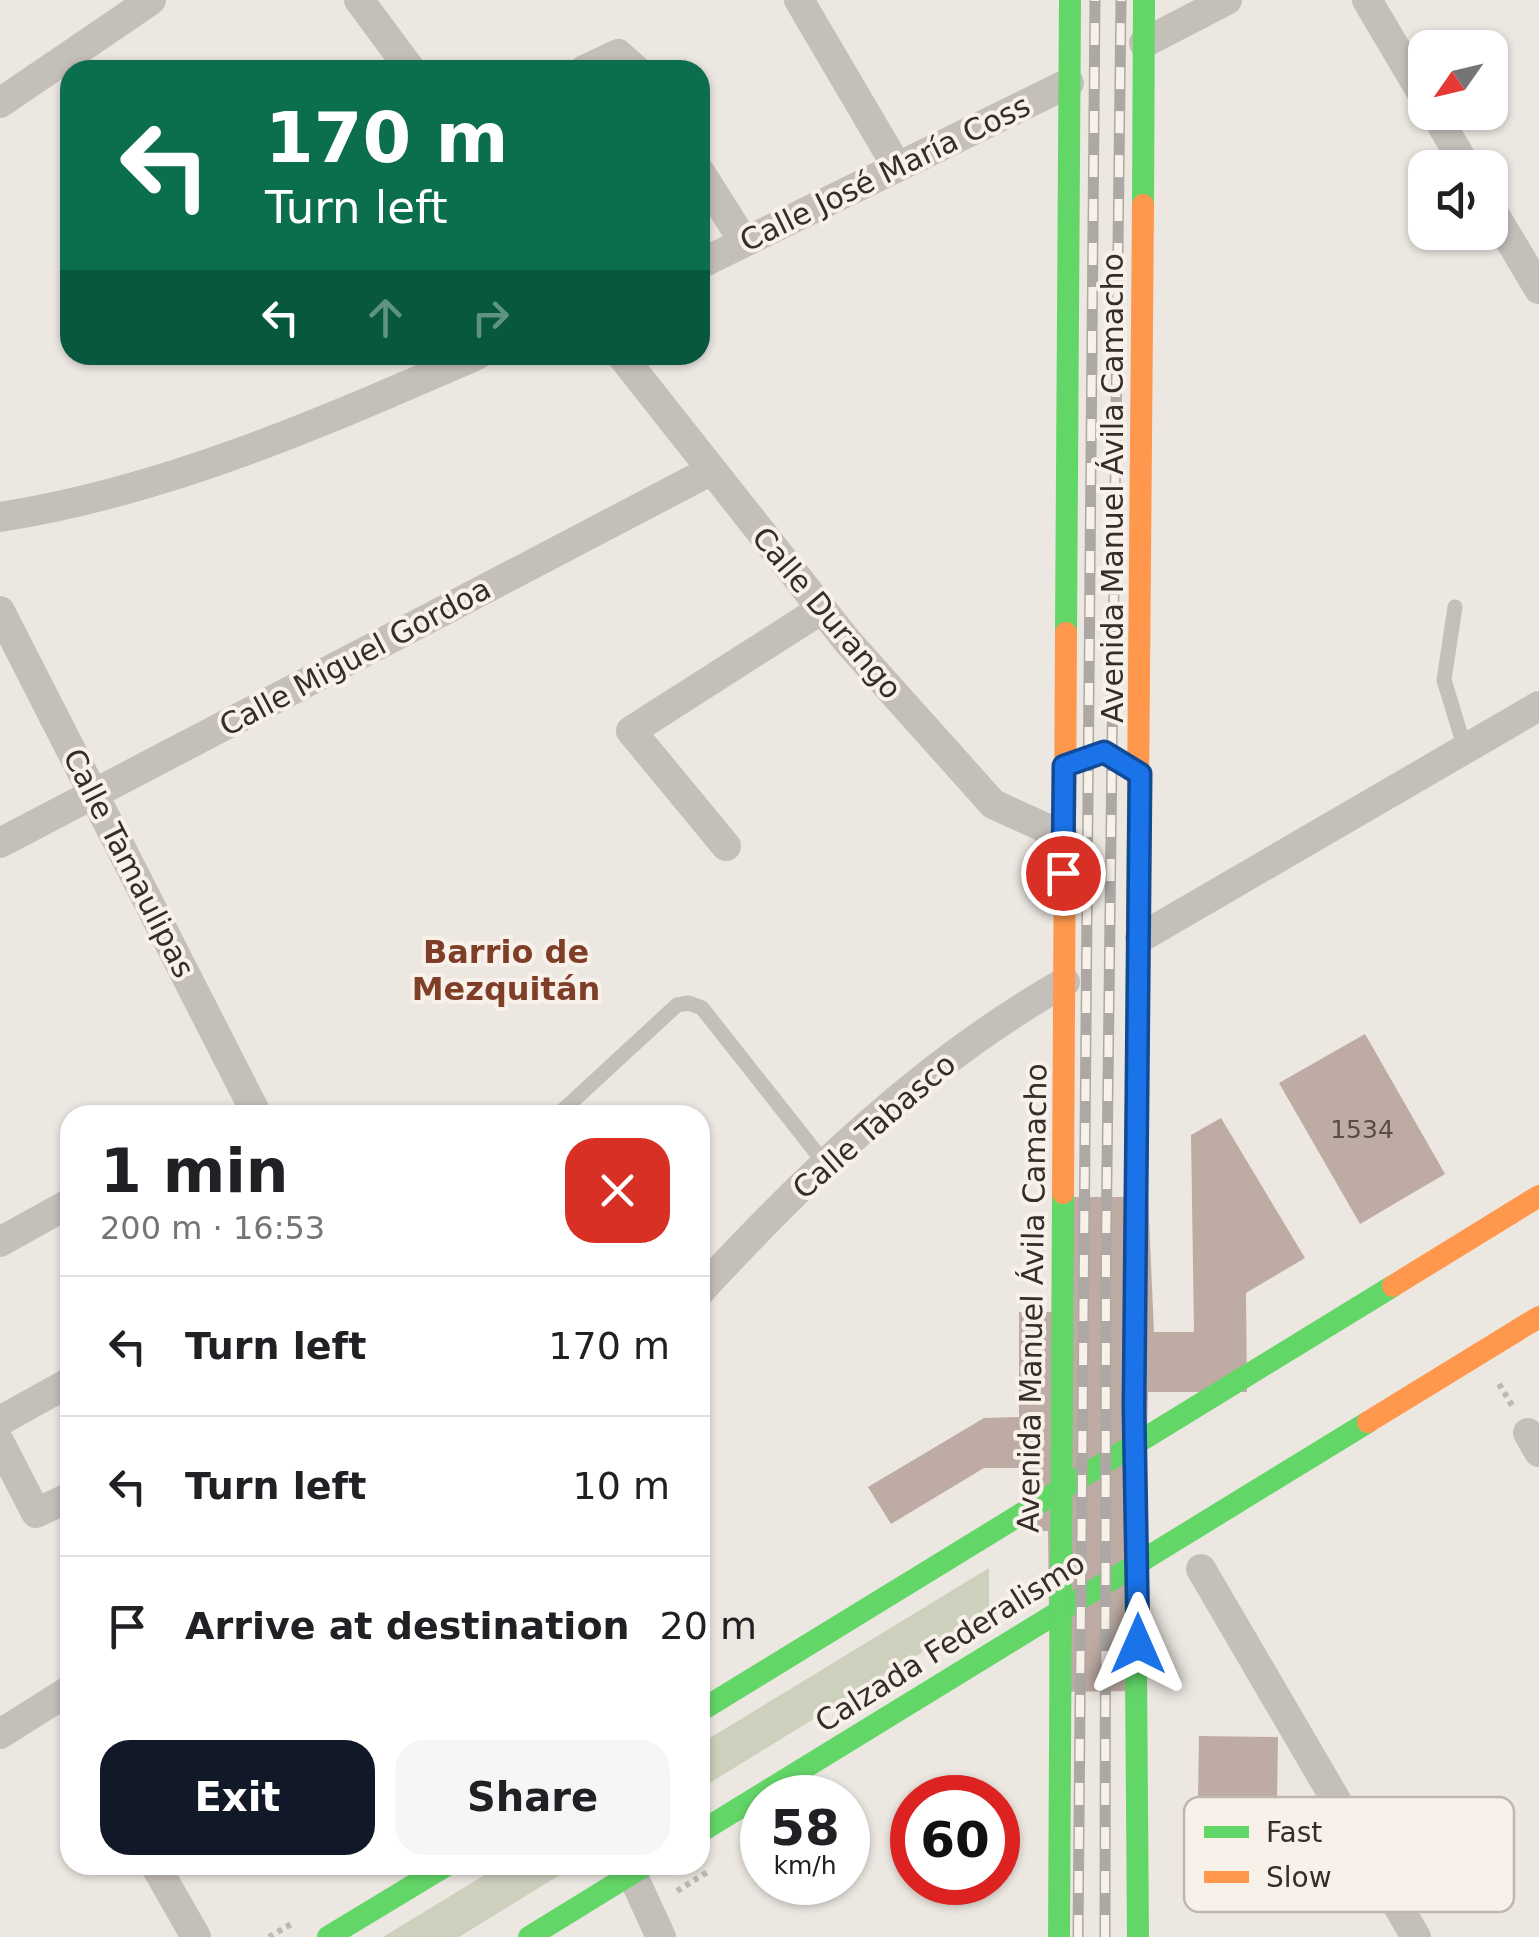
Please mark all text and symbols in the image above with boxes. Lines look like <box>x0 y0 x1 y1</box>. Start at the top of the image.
north arrow <box>1408 30 1508 130</box>
map controls <box>1408 30 1508 250</box>
street label: Calle José María Coss <box>734 88 1036 258</box>
text: 170 m <box>265 97 508 179</box>
icon: left <box>100 100 230 230</box>
button: sound <box>1408 150 1508 250</box>
text: Turn left <box>265 181 448 234</box>
street label: Avenida Manuel Ávila Camacho <box>1095 253 1130 723</box>
icon: left <box>253 290 308 345</box>
icon: ahead <box>358 290 413 345</box>
icon: right <box>463 290 518 345</box>
street label: Calle Durango <box>745 520 909 706</box>
street label: Calle Miguel Gordoa <box>214 571 496 743</box>
street label: Calle Tamaulipas <box>56 743 202 983</box>
pin <box>1021 831 1106 916</box>
icon: arrive <box>1036 846 1091 901</box>
district label: Barrio de Mezquitán <box>412 933 600 1008</box>
street label: Calle Tabasco <box>786 1046 962 1206</box>
street label: Avenida Manuel Ávila Camacho <box>1010 1063 1054 1533</box>
house number: 1534 <box>1330 1115 1394 1144</box>
text: 1 min <box>100 1136 288 1206</box>
button: close <box>565 1138 670 1243</box>
text: 200 m · 16:53 <box>100 1209 325 1247</box>
icon: left <box>100 1319 155 1374</box>
text: Turn left <box>185 1324 366 1368</box>
text: 170 m <box>548 1324 670 1368</box>
icon: left <box>100 1459 155 1514</box>
text: Turn left <box>185 1464 366 1508</box>
text: 10 m <box>573 1464 670 1508</box>
street label: Calzada Federalismo <box>809 1545 1091 1739</box>
position arrow <box>1086 1592 1190 1696</box>
icon: arrive <box>100 1599 155 1654</box>
text: Arrive at destination <box>185 1604 630 1648</box>
text: 20 m <box>660 1604 757 1648</box>
button: Exit <box>100 1740 375 1855</box>
button: Share <box>395 1740 670 1855</box>
speed limit sign: 60 <box>890 1775 1020 1905</box>
legend <box>1184 1797 1514 1912</box>
text: 58 <box>770 1799 840 1857</box>
text: Fast <box>1266 1816 1322 1849</box>
text: km/h <box>773 1851 837 1880</box>
text: Slow <box>1266 1861 1332 1894</box>

